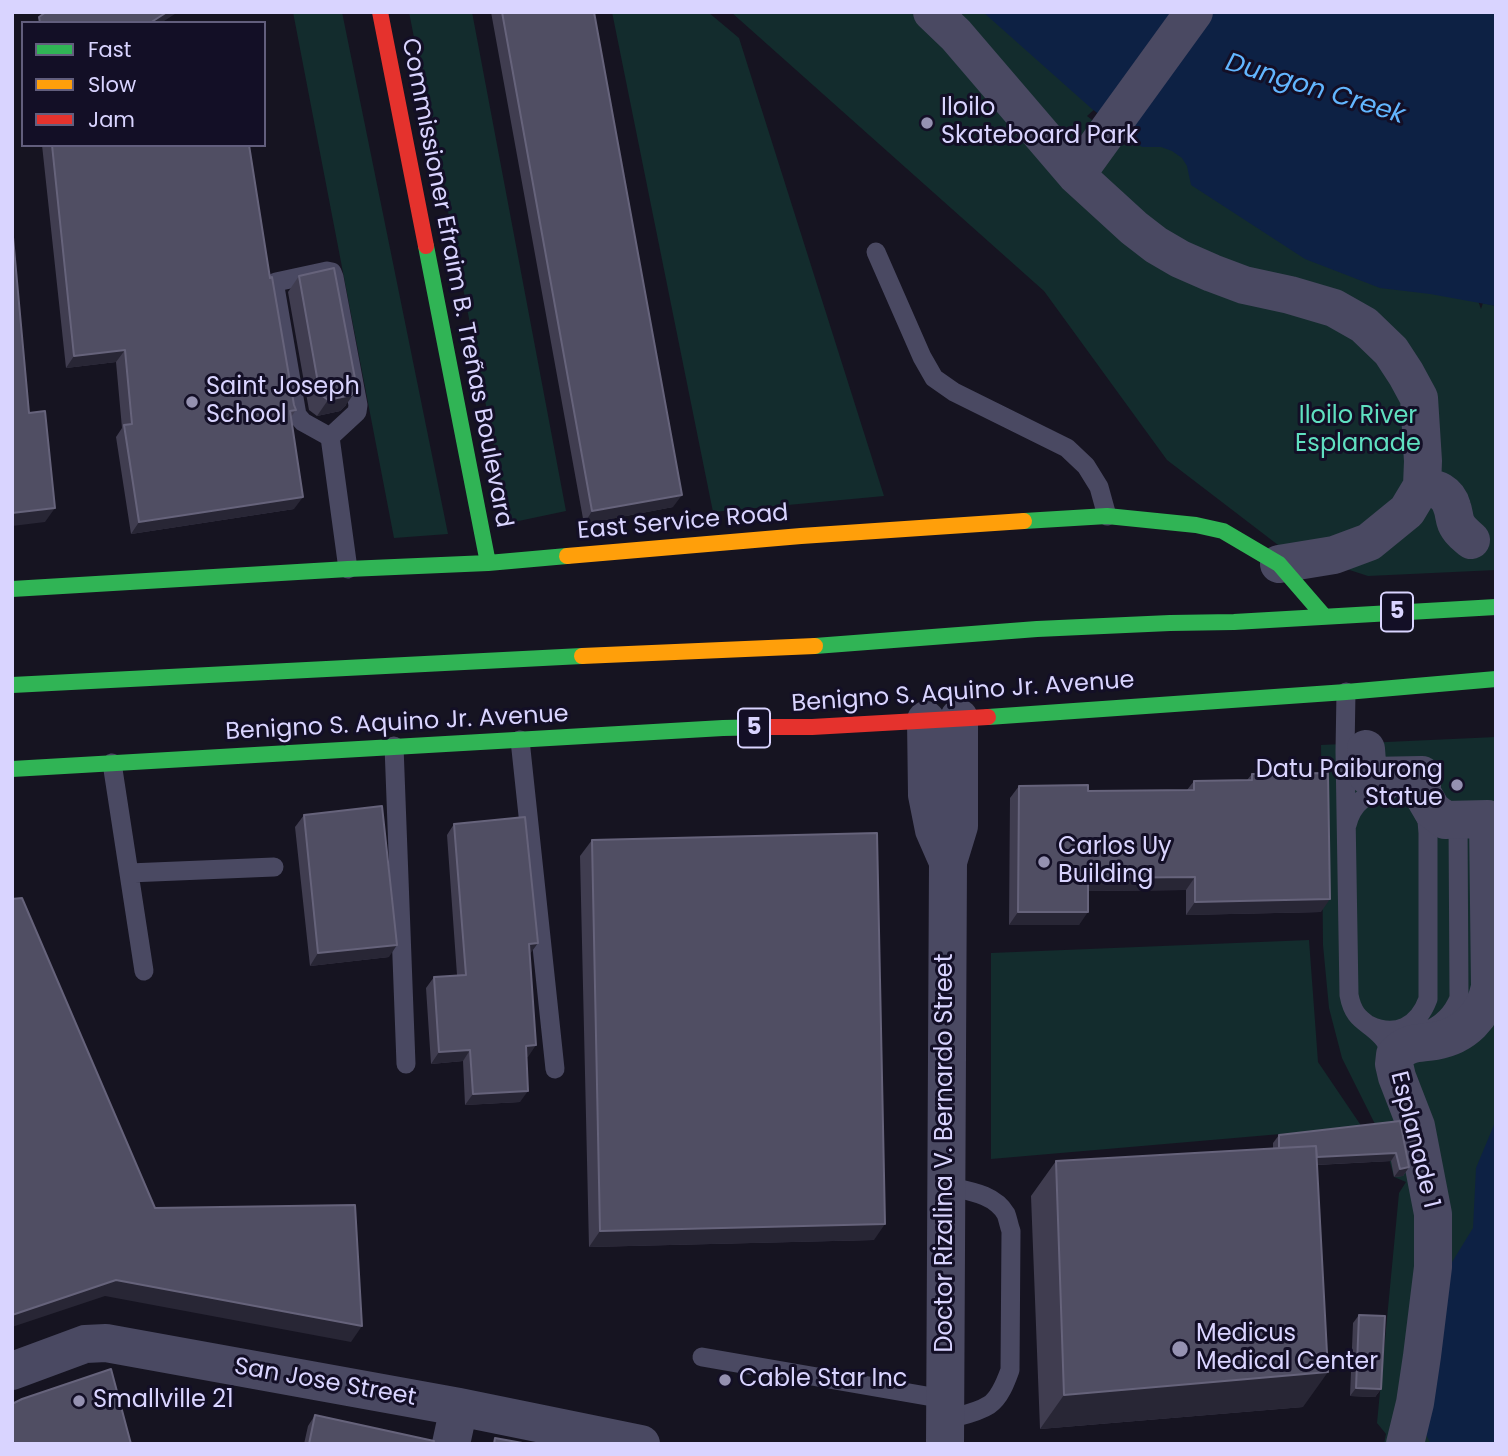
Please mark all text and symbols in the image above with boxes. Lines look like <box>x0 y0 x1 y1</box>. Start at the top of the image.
legend <box>21 21 266 147</box>
text: Fast <box>88 35 131 64</box>
street label: Commissioner Efraim B. Treñas Boulevard <box>394 36 518 530</box>
water label: Dungon Creek <box>1222 48 1408 132</box>
text: Slow <box>88 70 136 99</box>
place label: Iloilo Skateboard Park <box>941 95 1138 151</box>
text: Jam <box>88 105 135 134</box>
marker: Iloilo Skateboard Park <box>919 115 935 131</box>
place label: Saint Joseph School <box>206 374 360 430</box>
marker: Saint Joseph School <box>184 394 200 410</box>
park label: Iloilo River Esplanade <box>1295 403 1421 459</box>
street label: East Service Road <box>576 499 790 547</box>
road number: 5 <box>1381 592 1413 632</box>
street label: Benigno S. Aquino Jr. Avenue <box>791 667 1135 719</box>
street label: Benigno S. Aquino Jr. Avenue <box>225 701 569 747</box>
road number: 5 <box>738 708 770 748</box>
place label: Datu Paiburong Statue <box>1256 757 1443 813</box>
marker: Datu Paiburong Statue <box>1449 777 1465 793</box>
place label: Carlos Uy Building <box>1058 834 1172 890</box>
marker: Carlos Uy Building <box>1036 854 1052 870</box>
street label: Doctor Rizalina V. Bernardo Street <box>932 954 960 1352</box>
street label: Esplanade 1 <box>1383 1069 1445 1211</box>
place label: Medicus Medical Center <box>1196 1321 1378 1377</box>
marker: Medicus Medical Center <box>1170 1339 1190 1359</box>
street label: San Jose Street <box>232 1353 418 1413</box>
place label: Cable Star Inc <box>739 1366 907 1394</box>
marker: Cable Star Inc <box>717 1372 733 1388</box>
place label: Smallville 21 <box>93 1387 234 1415</box>
marker: Smallville 21 <box>71 1393 87 1409</box>

